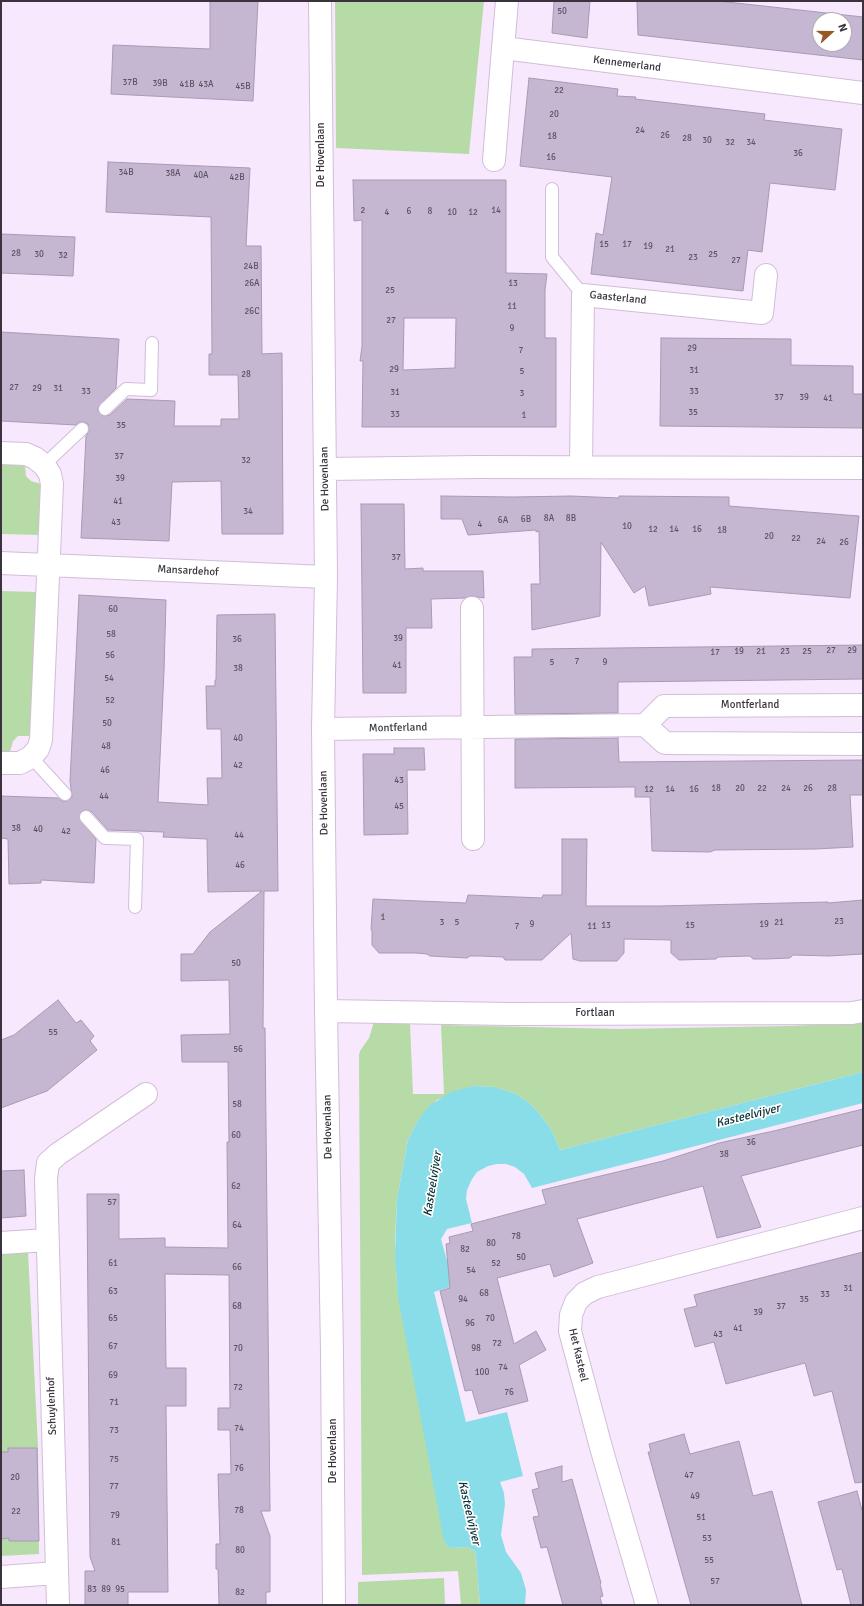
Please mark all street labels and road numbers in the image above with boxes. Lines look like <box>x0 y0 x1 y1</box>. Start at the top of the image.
street label: Kennemerland <box>592 53 662 75</box>
street label: De Hovenlaan <box>314 123 328 187</box>
street label: Gaasterland <box>589 288 647 308</box>
street label: De Hovenlaan <box>318 446 332 512</box>
street label: Mansardehof <box>157 563 219 579</box>
street label: Montferland <box>721 698 779 712</box>
street label: Montferland <box>369 721 427 735</box>
street label: De Hovenlaan <box>317 770 331 836</box>
street label: Fortlaan <box>575 1006 615 1020</box>
street label: De Hovenlaan <box>321 1094 335 1160</box>
street label: Het Kasteel <box>565 1327 591 1383</box>
street label: Schuylenhof <box>44 1377 60 1435</box>
street label: De Hovenlaan <box>326 1419 340 1483</box>

